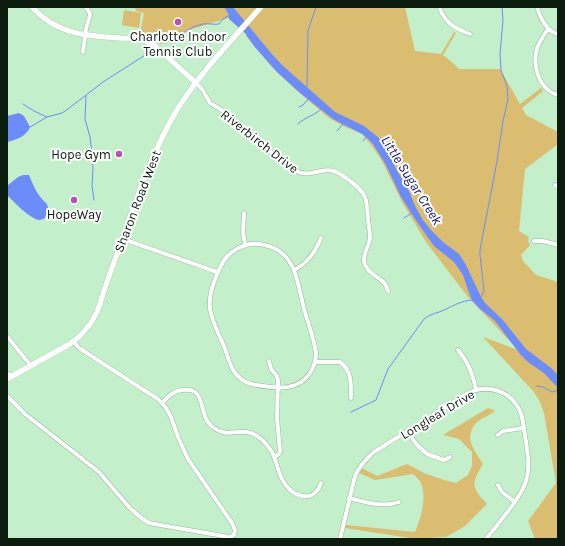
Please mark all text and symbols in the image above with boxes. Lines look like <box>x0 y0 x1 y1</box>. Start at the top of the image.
marker: Charlotte Indoor Tennis Club <box>173 17 183 27</box>
place label: Charlotte Indoor Tennis Club <box>130 29 226 59</box>
street label: Riverbirch Drive <box>218 107 302 176</box>
water label: Little Sugar Creek <box>377 133 446 229</box>
place label: Hope Gym <box>51 147 111 162</box>
street label: Sharon Road West <box>111 148 164 254</box>
marker: Hope Gym <box>114 149 124 159</box>
marker: HopeWay <box>69 195 79 205</box>
place label: HopeWay <box>47 207 101 222</box>
street label: Longleaf Drive <box>398 386 477 442</box>

